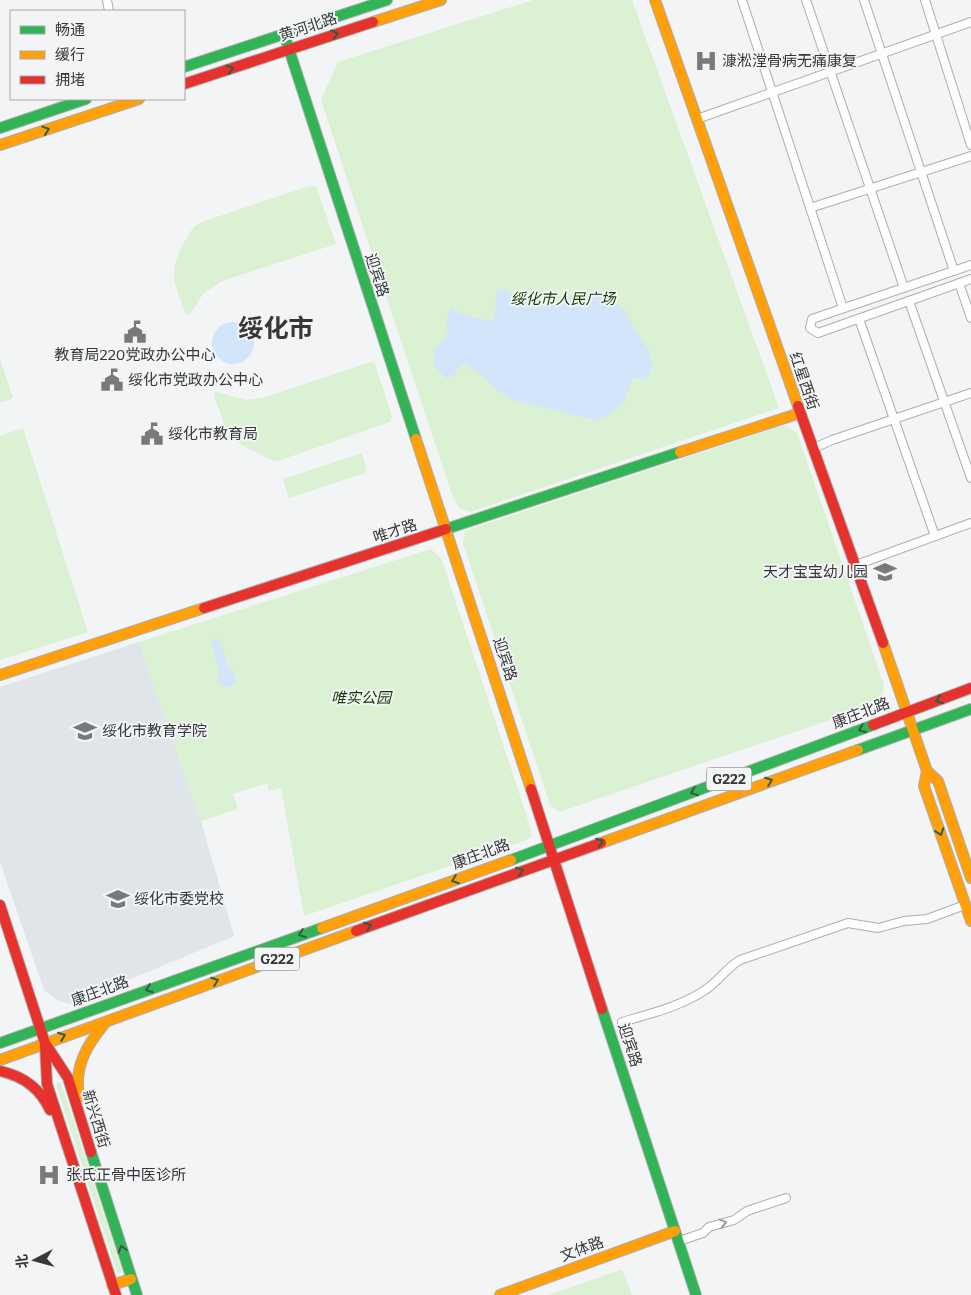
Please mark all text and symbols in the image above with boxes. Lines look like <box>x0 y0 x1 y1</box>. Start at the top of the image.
street label: 黄河北路 <box>277 9 339 45</box>
legend <box>10 10 185 100</box>
text: 畅通 <box>55 21 85 39</box>
one-way arrow <box>330 30 338 40</box>
text: 缓行 <box>55 46 85 64</box>
hospital icon: 漮淞漟骨病无痛康复 <box>693 48 719 74</box>
place label: 漮淞漟骨病无痛康复 <box>722 52 857 70</box>
one-way arrow <box>225 64 234 74</box>
text: 拥堵 <box>55 71 85 89</box>
one-way arrow <box>42 126 50 136</box>
street label: 迎宾路 <box>361 251 393 299</box>
park label: 绥化市人民广场 <box>510 290 617 308</box>
district label: 绥化市 <box>238 314 314 344</box>
public building icon: 教育局220党政办公中心 <box>122 319 148 345</box>
place label: 教育局220党政办公中心 <box>55 346 215 364</box>
street label: 红星西街 <box>786 350 822 412</box>
public building icon: 绥化市党政办公中心 <box>99 367 125 393</box>
place label: 绥化市党政办公中心 <box>128 371 263 389</box>
public building icon: 绥化市教育局 <box>139 421 165 447</box>
place label: 绥化市教育局 <box>168 425 258 443</box>
street label: 唯才路 <box>371 515 419 547</box>
school or university icon: 天才宝宝幼儿园 <box>872 559 898 585</box>
place label: 天才宝宝幼儿园 <box>763 563 868 581</box>
street label: 迎宾路 <box>489 635 521 683</box>
park label: 唯实公园 <box>331 689 393 707</box>
street label: 康庄北路 <box>830 694 892 732</box>
one-way arrow <box>936 694 944 704</box>
school or university icon: 绥化市教育学院 <box>72 718 98 744</box>
place label: 绥化市教育学院 <box>102 722 207 740</box>
one-way arrow <box>858 722 867 733</box>
road number: G222 <box>706 768 752 791</box>
one-way arrow <box>765 777 773 787</box>
one-way arrow <box>690 786 698 796</box>
one-way arrow <box>934 827 944 835</box>
street label: 康庄北路 <box>450 835 512 873</box>
one-way arrow <box>595 838 604 848</box>
one-way arrow <box>516 867 524 877</box>
one-way arrow <box>451 874 459 884</box>
school or university icon: 绥化市委党校 <box>105 886 131 912</box>
place label: 绥化市委党校 <box>134 890 224 908</box>
one-way arrow <box>363 922 371 932</box>
one-way arrow <box>298 928 306 938</box>
road number: G222 <box>254 948 300 971</box>
street label: 康庄北路 <box>69 972 131 1010</box>
one-way arrow <box>210 977 218 987</box>
one-way arrow <box>145 983 154 993</box>
street label: 迎宾路 <box>614 1021 646 1069</box>
one-way arrow <box>57 1032 66 1042</box>
street label: 新兴西街 <box>79 1088 113 1150</box>
hospital icon: 张氏正骨中医诊所 <box>36 1162 62 1188</box>
place label: 张氏正骨中医诊所 <box>66 1166 186 1184</box>
one-way arrow <box>719 1218 727 1229</box>
street label: 文体路 <box>558 1233 606 1265</box>
north arrow <box>10 1235 60 1285</box>
one-way arrow <box>117 1245 127 1253</box>
text: 北 <box>13 1253 32 1269</box>

